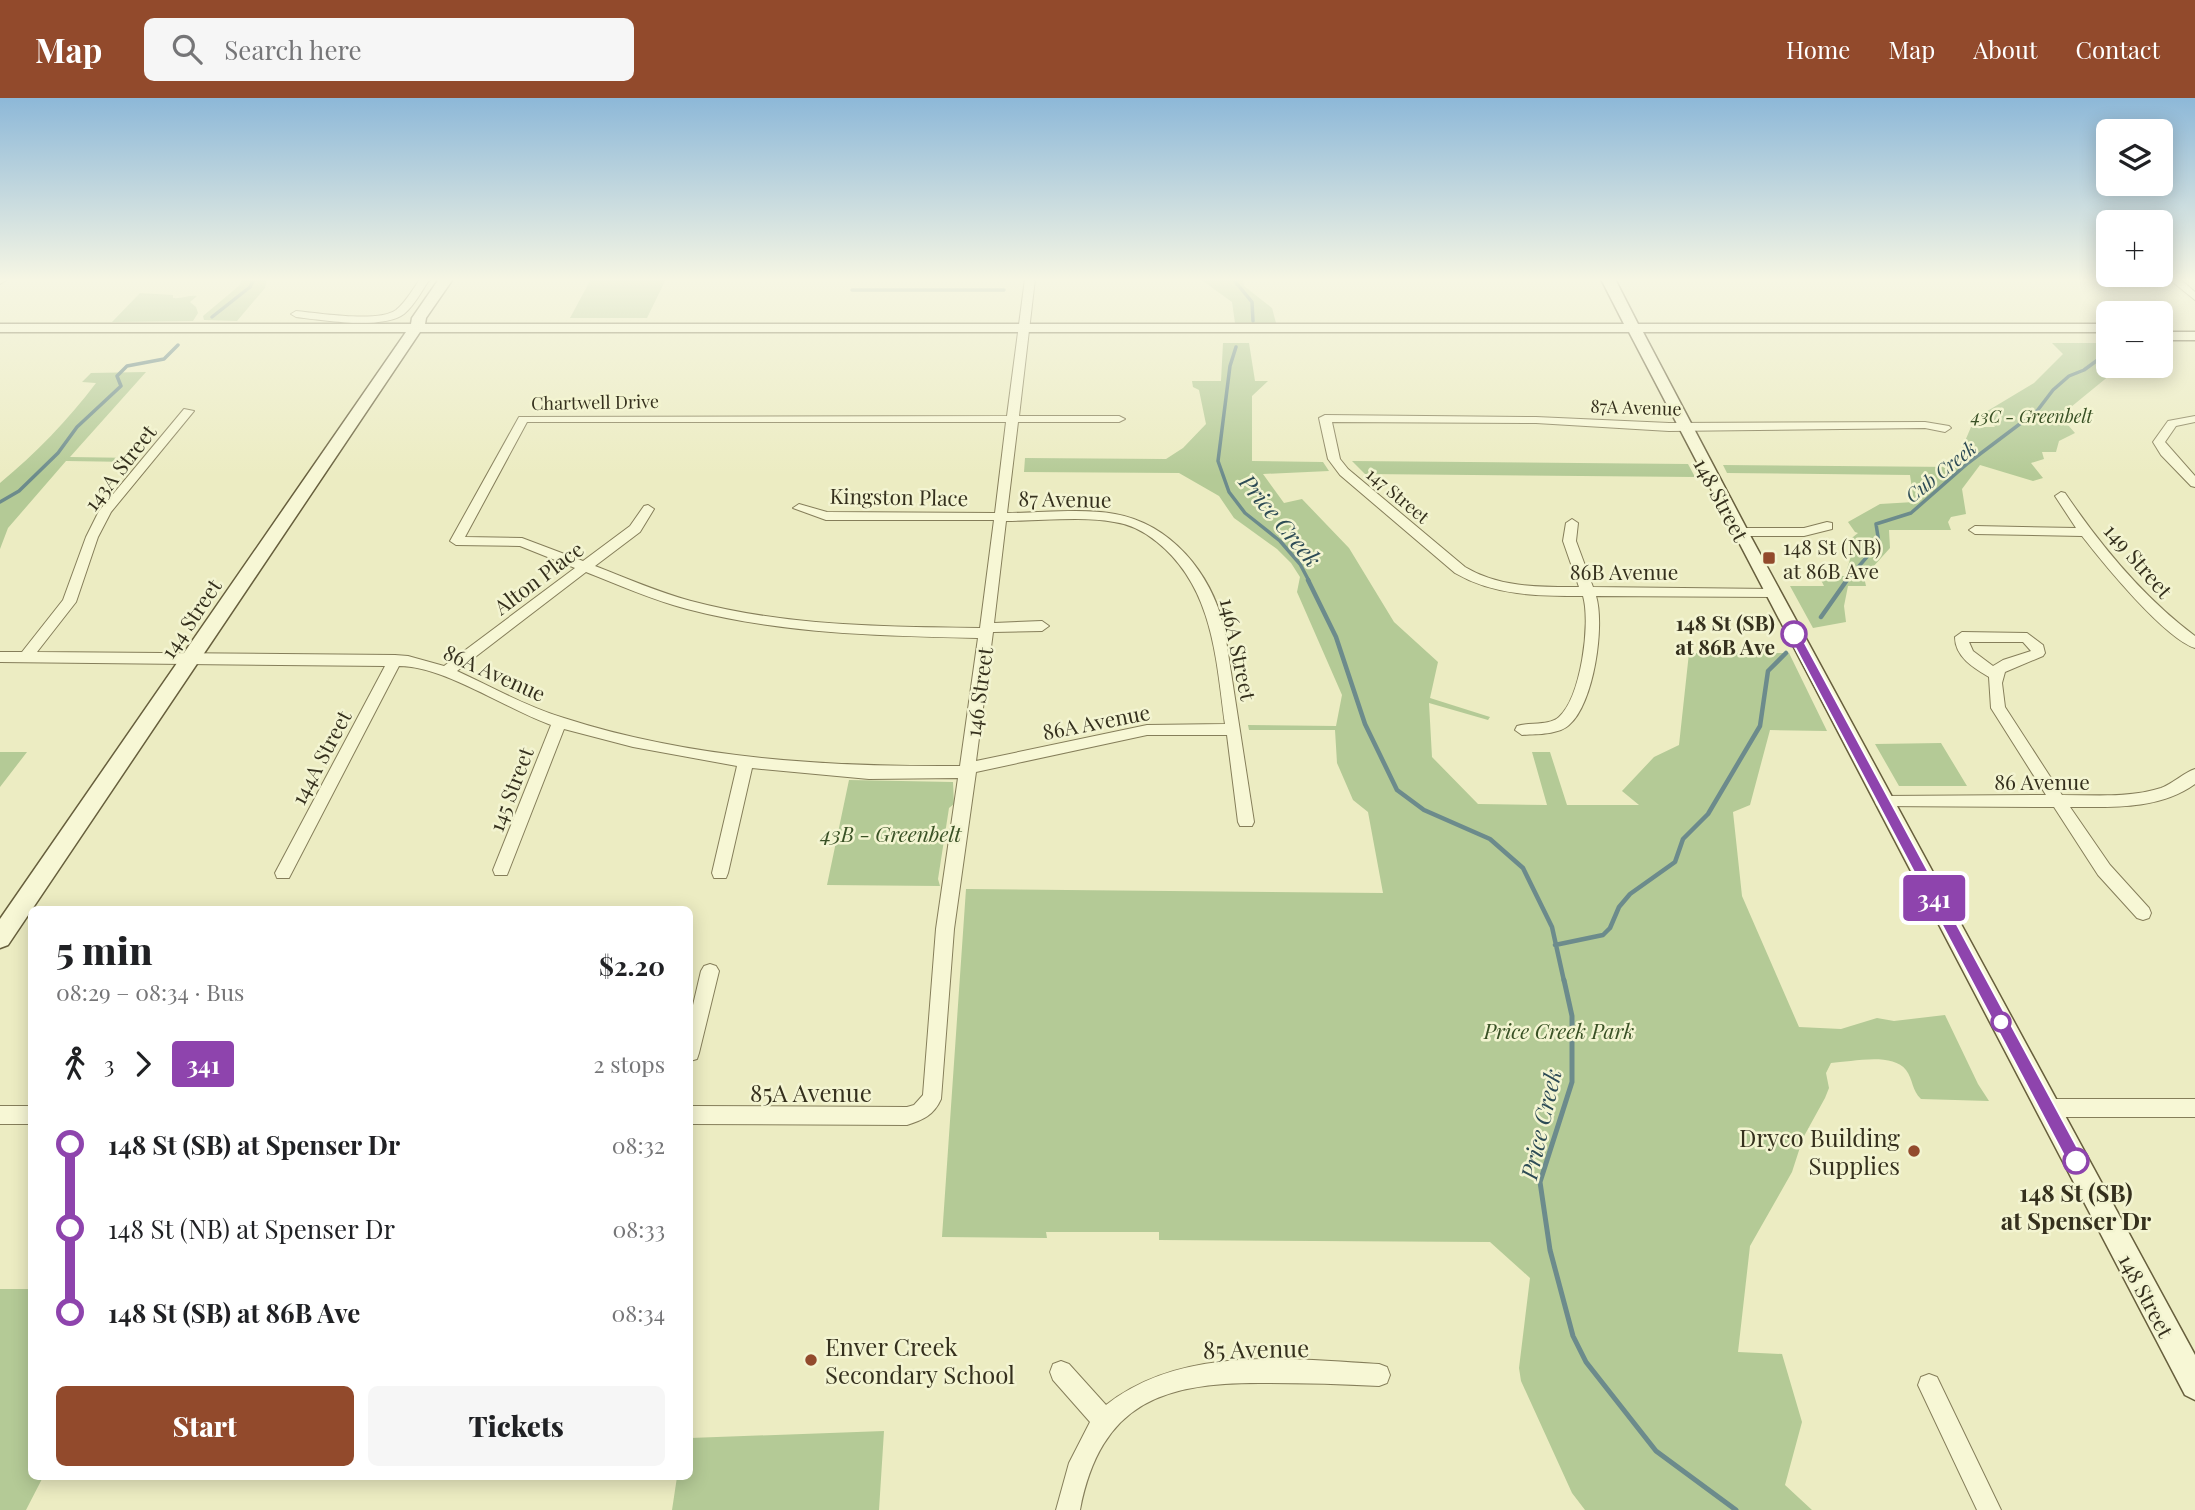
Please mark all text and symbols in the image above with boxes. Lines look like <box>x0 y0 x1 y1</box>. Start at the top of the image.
search box <box>144 18 634 81</box>
text: Map <box>35 27 102 71</box>
icon: search <box>168 30 206 68</box>
text: Search here <box>224 32 362 67</box>
text: Home <box>1786 33 1850 65</box>
text: Map <box>1888 33 1935 65</box>
text: About <box>1973 33 2037 65</box>
text: Contact <box>2075 33 2160 65</box>
map controls <box>2096 119 2173 378</box>
button: layers <box>2096 119 2173 196</box>
button: + <box>2096 210 2173 287</box>
button: − <box>2096 301 2173 378</box>
street label: Chartwell Drive <box>531 389 659 415</box>
street label: 87A Avenue <box>1590 393 1682 421</box>
park label: 43C - Greenbelt <box>1970 404 2094 428</box>
street label: 143A Street <box>77 418 162 516</box>
water label: Cub Creek <box>1899 434 1981 508</box>
street label: 148 Street <box>1688 452 1756 546</box>
street label: 147 Street <box>1361 462 1435 529</box>
water label: Price Creek <box>1232 466 1329 573</box>
street label: Kingston Place <box>829 481 969 511</box>
street label: 87 Avenue <box>1018 483 1112 513</box>
street label: 149 Street <box>2099 517 2180 604</box>
place label: 148 St (NB) at 86B Ave <box>1783 532 1881 584</box>
street label: Alton Place <box>487 534 588 620</box>
marker: 148 St (NB) at 86B Ave <box>1761 550 1777 566</box>
street label: 86B Avenue <box>1570 557 1678 585</box>
street label: 144 Street <box>153 572 227 663</box>
street label: 146A Street <box>1215 595 1264 703</box>
place label: 148 St (SB) at 86B Ave <box>1675 608 1775 660</box>
marker: 148 St (SB) at 86B Ave <box>1781 621 1807 647</box>
street label: 86A Avenue <box>440 637 550 707</box>
street label: 146 Street <box>958 645 998 739</box>
street label: 86A Avenue <box>1040 697 1152 745</box>
street label: 144A Street <box>283 704 357 809</box>
street label: 145 Street <box>481 742 539 835</box>
street label: 86 Avenue <box>1994 767 2090 795</box>
park label: 43B - Greenbelt <box>819 819 962 847</box>
line badge: 341 <box>1894 875 1974 921</box>
text: 341 <box>1917 882 1951 914</box>
text: 5 min <box>56 924 152 975</box>
text: $2.20 <box>599 948 665 983</box>
text: 08:29 – 08:34 · Bus <box>56 976 244 1007</box>
unlabelled marker <box>1991 1012 2011 1032</box>
park label: Price Creek Park <box>1483 1016 1635 1044</box>
icon: walk <box>56 1045 94 1083</box>
icon: forward <box>124 1045 162 1083</box>
text: 3 <box>104 1048 114 1079</box>
text: 341 <box>186 1048 220 1080</box>
text: 2 stops <box>594 1048 665 1079</box>
water label: Price Creek <box>1512 1066 1568 1183</box>
street label: 85A Avenue <box>750 1076 872 1108</box>
place label: Dryco Building Supplies <box>1739 1121 1900 1181</box>
text: 148 St (SB) at Spenser Dr <box>108 1127 400 1162</box>
text: 08:32 <box>612 1129 665 1160</box>
marker: Dryco Building Supplies <box>1906 1143 1922 1159</box>
marker: 148 St (SB) at Spenser Dr <box>2063 1148 2089 1174</box>
place label: 148 St (SB) at Spenser Dr <box>2001 1176 2152 1236</box>
text: 148 St (NB) at Spenser Dr <box>108 1211 395 1246</box>
text: 08:33 <box>612 1213 665 1244</box>
street label: 148 Street <box>2113 1248 2181 1342</box>
text: 148 St (SB) at 86B Ave <box>108 1295 360 1330</box>
text: 08:34 <box>611 1297 665 1328</box>
place label: Enver Creek Secondary School <box>825 1330 1015 1390</box>
street label: 85 Avenue <box>1202 1331 1310 1365</box>
marker: Enver Creek Secondary School <box>803 1352 819 1368</box>
button: Start <box>56 1386 354 1466</box>
button: Tickets <box>368 1386 665 1466</box>

